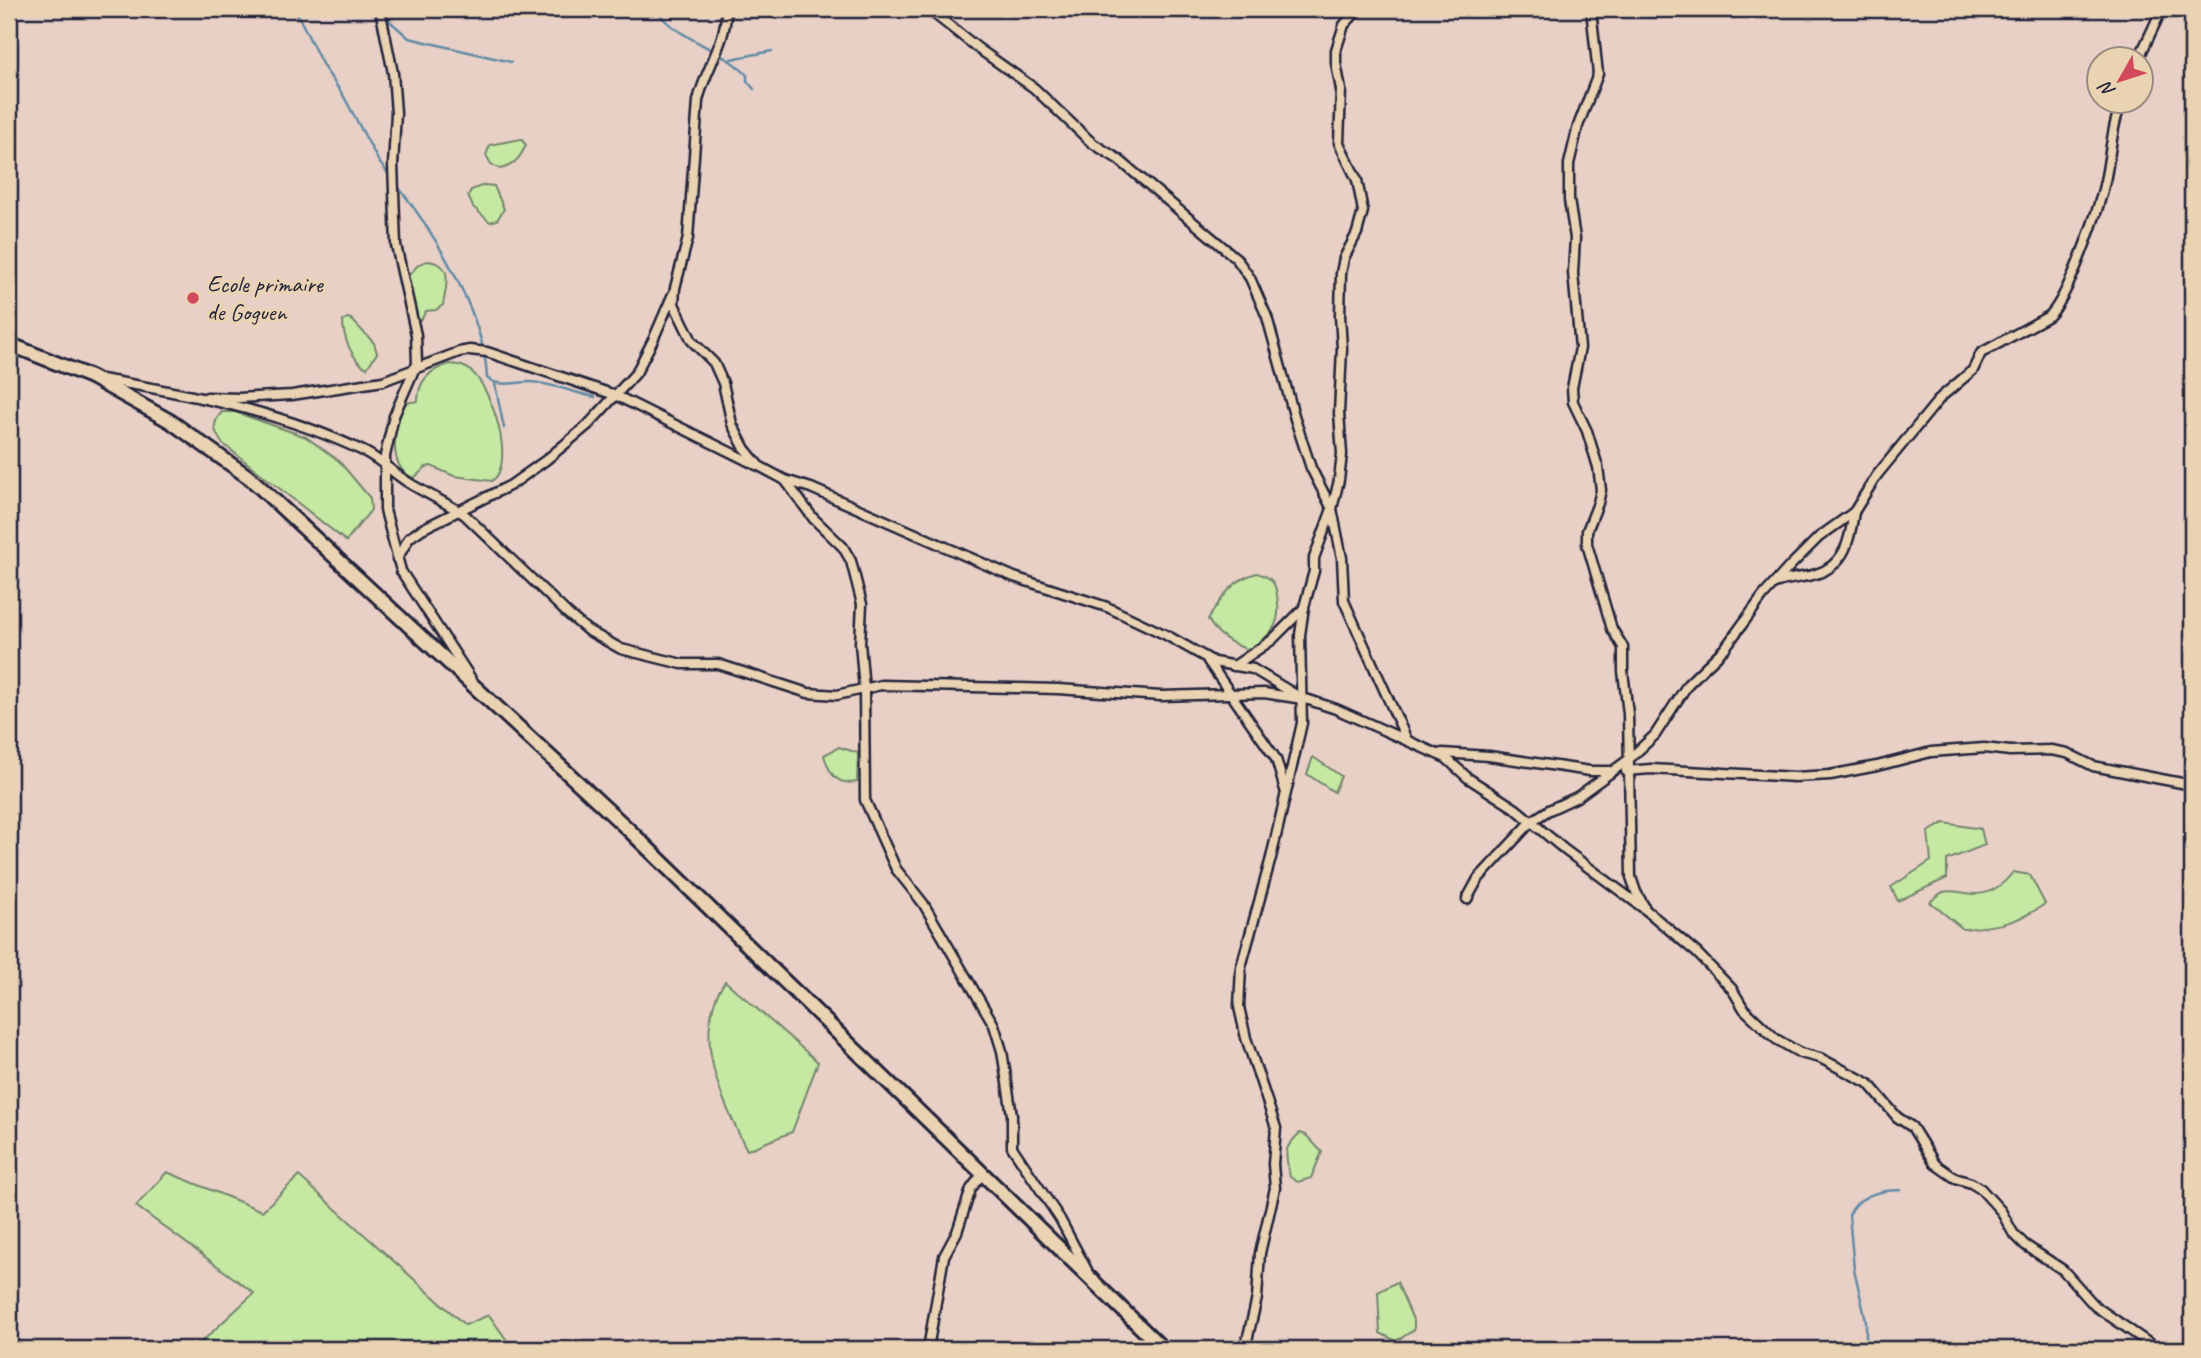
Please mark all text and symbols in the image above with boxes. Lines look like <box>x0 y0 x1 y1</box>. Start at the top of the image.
north arrow <box>2086 46 2156 116</box>
text: N <box>2093 75 2121 102</box>
place label: Ecole primaire de Goguen <box>207 269 325 327</box>
marker: Ecole primaire de Goguen <box>185 290 201 306</box>

